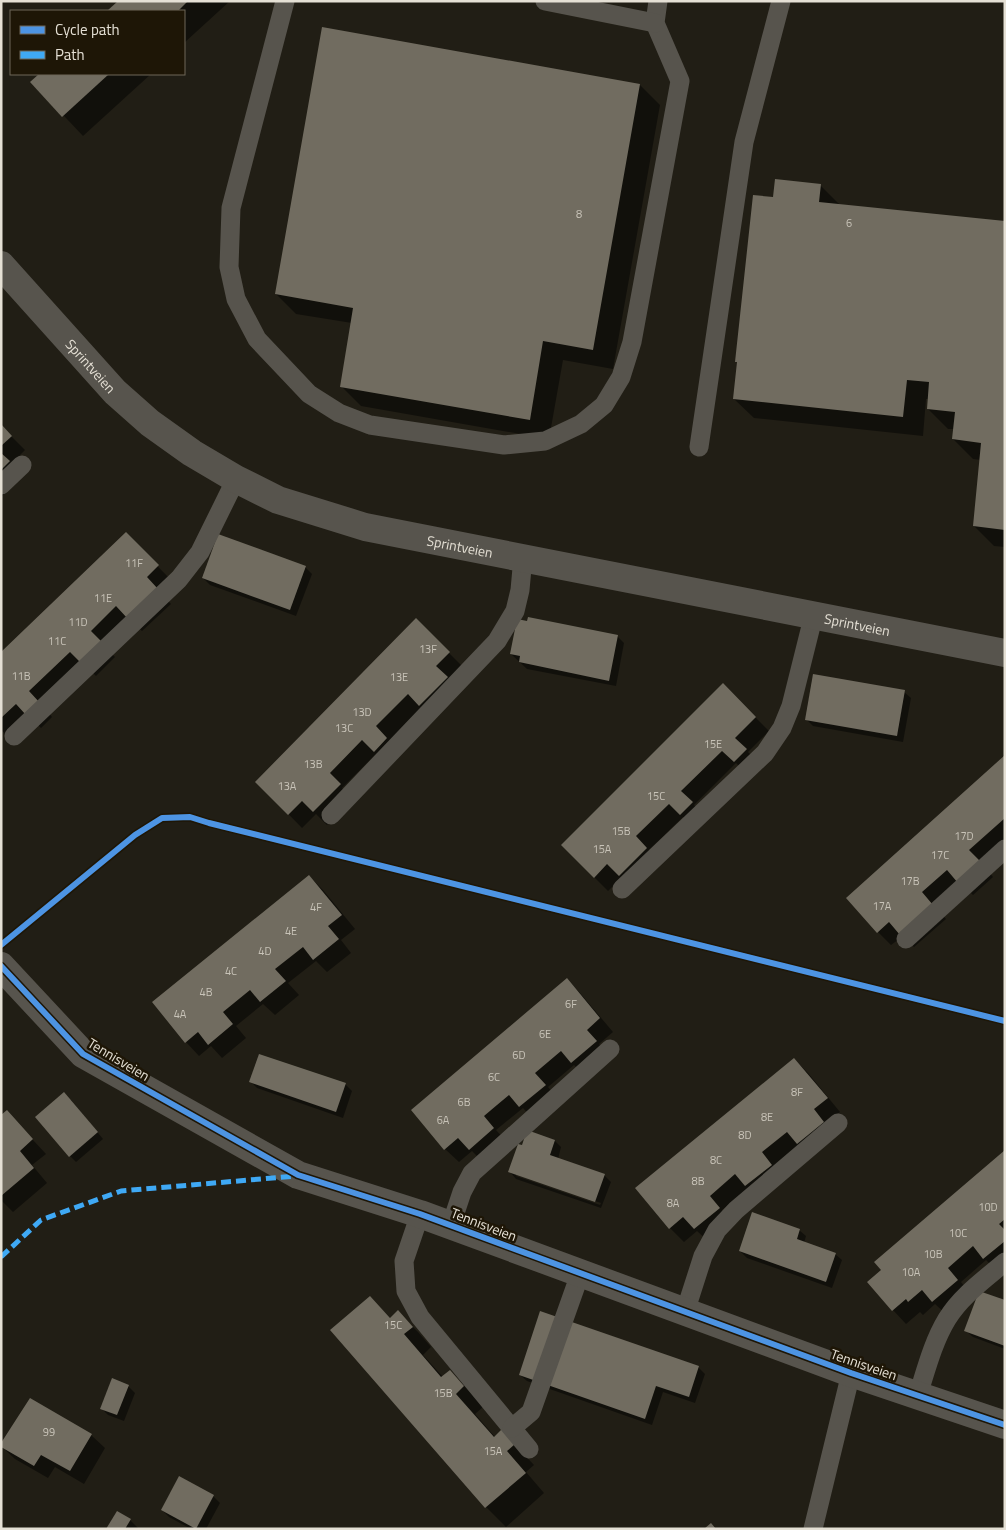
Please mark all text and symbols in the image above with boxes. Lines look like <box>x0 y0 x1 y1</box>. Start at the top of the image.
legend <box>10 10 185 75</box>
text: Cycle path <box>55 18 120 41</box>
text: Path <box>55 43 85 66</box>
house number: 8 <box>576 206 582 222</box>
house number: 6 <box>846 215 852 231</box>
street label: Sprintveien <box>61 334 121 397</box>
street label: Sprintveien <box>425 529 495 562</box>
house number: 11F <box>125 555 143 571</box>
house number: 11E <box>94 590 112 606</box>
street label: Sprintveien <box>823 607 892 641</box>
house number: 11D <box>68 614 88 630</box>
house number: 11C <box>48 633 66 649</box>
house number: 13F <box>419 641 437 657</box>
house number: 11B <box>11 668 31 684</box>
house number: 13E <box>390 669 408 685</box>
house number: 13D <box>352 704 372 720</box>
house number: 13C <box>335 720 353 736</box>
house number: 15E <box>704 736 722 752</box>
house number: 13B <box>303 756 323 772</box>
house number: 13A <box>278 778 297 794</box>
house number: 15C <box>647 788 665 804</box>
house number: 15B <box>611 823 631 839</box>
house number: 17D <box>954 828 974 844</box>
house number: 15A <box>593 841 612 857</box>
house number: 17C <box>931 847 949 863</box>
house number: 17B <box>900 873 920 889</box>
house number: 17A <box>873 898 892 914</box>
house number: 4F <box>310 899 322 915</box>
house number: 4E <box>285 923 297 939</box>
house number: 4D <box>258 943 272 959</box>
house number: 4C <box>225 963 237 979</box>
house number: 4B <box>200 984 213 1000</box>
house number: 6F <box>565 996 577 1012</box>
house number: 4A <box>174 1006 187 1022</box>
house number: 6E <box>539 1026 551 1042</box>
street label: Tennisveien <box>84 1032 154 1086</box>
house number: 6D <box>512 1047 526 1063</box>
house number: 6C <box>488 1069 500 1085</box>
house number: 8F <box>791 1084 803 1100</box>
house number: 6B <box>458 1094 471 1110</box>
house number: 8E <box>761 1109 773 1125</box>
house number: 6A <box>437 1112 450 1128</box>
house number: 8D <box>738 1127 752 1143</box>
house number: 8C <box>710 1152 722 1168</box>
house number: 8B <box>692 1173 705 1189</box>
house number: 8A <box>667 1195 680 1211</box>
house number: 10D <box>978 1199 998 1215</box>
street label: Tennisveien <box>448 1202 520 1246</box>
house number: 10C <box>949 1225 967 1241</box>
house number: 10B <box>923 1246 943 1262</box>
house number: 10A <box>902 1264 921 1280</box>
house number: 15C <box>384 1317 402 1333</box>
street label: Tennisveien <box>828 1343 900 1385</box>
house number: 15B <box>433 1385 453 1401</box>
house number: 99 <box>43 1424 55 1440</box>
house number: 15A <box>484 1443 503 1459</box>

